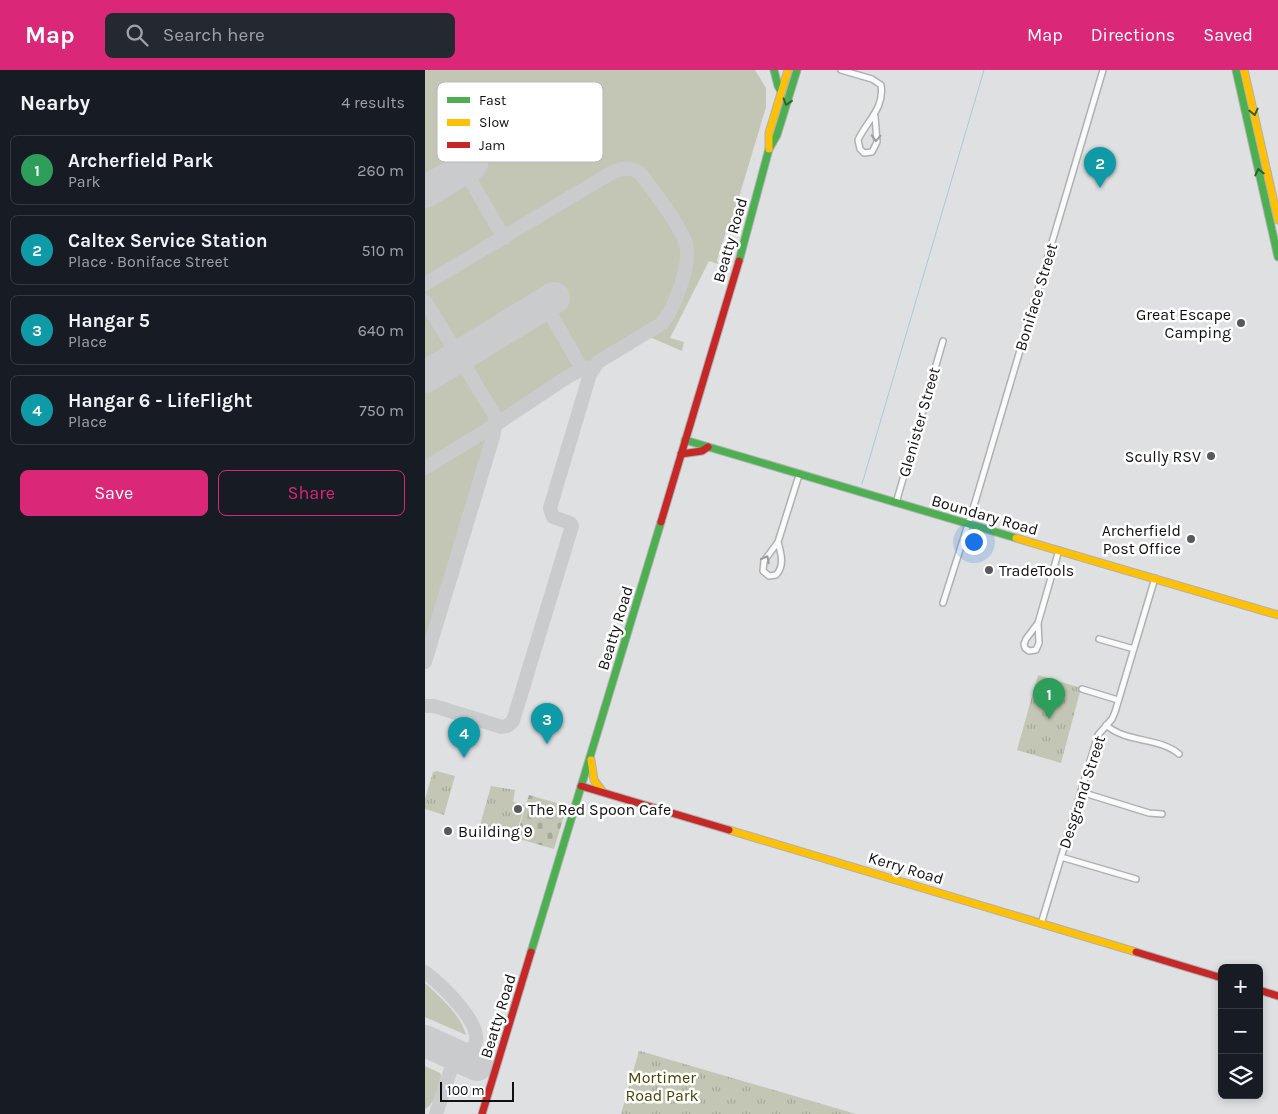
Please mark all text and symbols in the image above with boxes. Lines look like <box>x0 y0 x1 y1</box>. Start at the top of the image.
search box <box>105 13 455 58</box>
text: Map <box>25 21 75 49</box>
icon: search <box>123 21 151 49</box>
text: Search here <box>163 24 265 46</box>
text: Map <box>1027 24 1063 46</box>
text: Directions <box>1091 24 1175 46</box>
text: Saved <box>1203 24 1253 46</box>
legend <box>437 82 603 162</box>
text: Nearby <box>20 91 90 115</box>
text: Fast <box>479 92 506 109</box>
text: 4 results <box>341 93 405 112</box>
one-way arrow <box>783 98 793 106</box>
one-way arrow <box>1248 107 1259 116</box>
text: Slow <box>479 114 509 131</box>
one-way arrow <box>871 135 881 143</box>
text: Jam <box>479 137 505 154</box>
pin: 2 <box>1084 147 1116 188</box>
text: Archerfield Park <box>68 150 213 172</box>
text: 1 <box>34 161 40 180</box>
text: 260 m <box>357 161 404 180</box>
one-way arrow <box>1254 167 1265 176</box>
text: Park <box>68 172 100 191</box>
street label: Beatty Road <box>709 196 751 284</box>
text: Caltex Service Station <box>68 230 268 252</box>
text: 2 <box>32 241 42 260</box>
text: 510 m <box>361 241 404 260</box>
street label: Boniface Street <box>1011 241 1061 353</box>
text: Place · Boniface Street <box>68 252 229 271</box>
place label: Great Escape Camping <box>1136 305 1231 342</box>
text: Hangar 5 <box>68 310 150 332</box>
marker: Great Escape Camping <box>1235 317 1247 329</box>
text: 3 <box>32 321 42 340</box>
text: 640 m <box>358 321 404 340</box>
text: Place <box>68 332 107 351</box>
street label: Glenister Street <box>894 365 944 479</box>
text: Hangar 6 - LifeFlight <box>68 390 253 412</box>
text: 4 <box>32 401 42 420</box>
text: 750 m <box>359 401 404 420</box>
text: Place <box>68 412 107 431</box>
place label: Scully RSV <box>1125 447 1201 466</box>
marker: Scully RSV <box>1205 450 1217 462</box>
button: Save <box>20 470 208 516</box>
button: Share <box>218 470 405 516</box>
street label: Boundary Road <box>929 491 1041 539</box>
place label: Archerfield Post Office <box>1102 521 1181 558</box>
your location <box>961 529 987 555</box>
marker: Archerfield Post Office <box>1185 533 1197 545</box>
one-way arrow <box>760 556 770 565</box>
place label: TradeTools <box>999 561 1074 580</box>
marker: TradeTools <box>983 564 995 576</box>
street label: Beatty Road <box>593 584 637 672</box>
pin: 1 <box>1033 678 1065 719</box>
pin: 3 <box>531 703 563 744</box>
pin: 4 <box>448 717 480 758</box>
street label: Desgrand Street <box>1055 733 1109 851</box>
place label: The Red Spoon Cafe <box>528 800 671 819</box>
marker: The Red Spoon Cafe <box>512 803 524 815</box>
place label: Building 9 <box>458 822 533 841</box>
marker: Building 9 <box>442 825 454 837</box>
street label: Kerry Road <box>866 848 946 888</box>
map controls <box>1218 964 1263 1099</box>
button: + <box>1218 964 1263 1009</box>
street label: Beatty Road <box>476 972 520 1060</box>
button: − <box>1218 1009 1263 1054</box>
button: layers <box>1218 1054 1263 1099</box>
park label: Mortimer Road Park <box>625 1068 699 1105</box>
scale bar <box>440 1079 514 1102</box>
text: 100 m <box>447 1082 485 1099</box>

